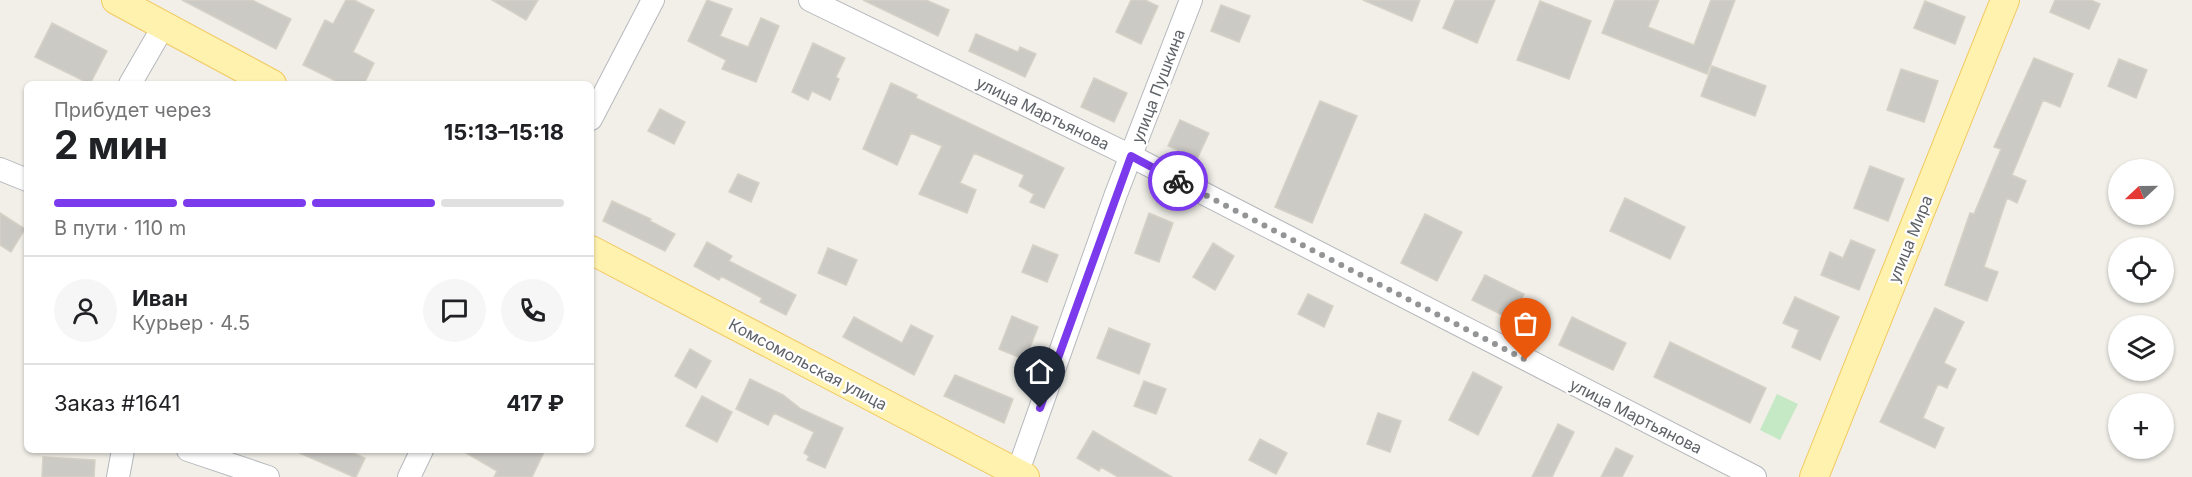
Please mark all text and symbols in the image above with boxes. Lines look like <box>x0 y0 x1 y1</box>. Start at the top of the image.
street label: улица Пушкина <box>1127 26 1189 146</box>
street label: улица Мартьянова <box>973 72 1113 154</box>
text: Прибудет через <box>54 98 211 122</box>
text: 15:13–15:18 <box>444 119 564 145</box>
text: 2 мин <box>54 121 168 168</box>
courier <box>1148 151 1208 211</box>
north arrow <box>2108 159 2174 225</box>
map controls <box>2108 159 2174 459</box>
icon: bike <box>1162 165 1195 198</box>
street label: улица Мира <box>1883 192 1937 286</box>
text: В пути · 110 m <box>54 216 186 240</box>
button: locate <box>2108 237 2174 303</box>
button: person <box>54 279 117 342</box>
button: chat <box>423 279 486 342</box>
button: phone <box>501 279 564 342</box>
text: Иван <box>132 285 188 311</box>
pin <box>1500 298 1551 360</box>
icon: bag <box>1509 307 1542 340</box>
text: Курьер · 4.5 <box>132 311 250 335</box>
street label: Комсомольская улица <box>725 314 891 414</box>
button: layers <box>2108 315 2174 381</box>
pin <box>1014 346 1065 408</box>
icon: home <box>1023 355 1056 388</box>
street label: улица Мартьянова <box>1567 374 1705 458</box>
text: Заказ #1641 <box>54 390 181 416</box>
text: 417 ₽ <box>506 390 564 416</box>
button: + <box>2108 393 2174 459</box>

